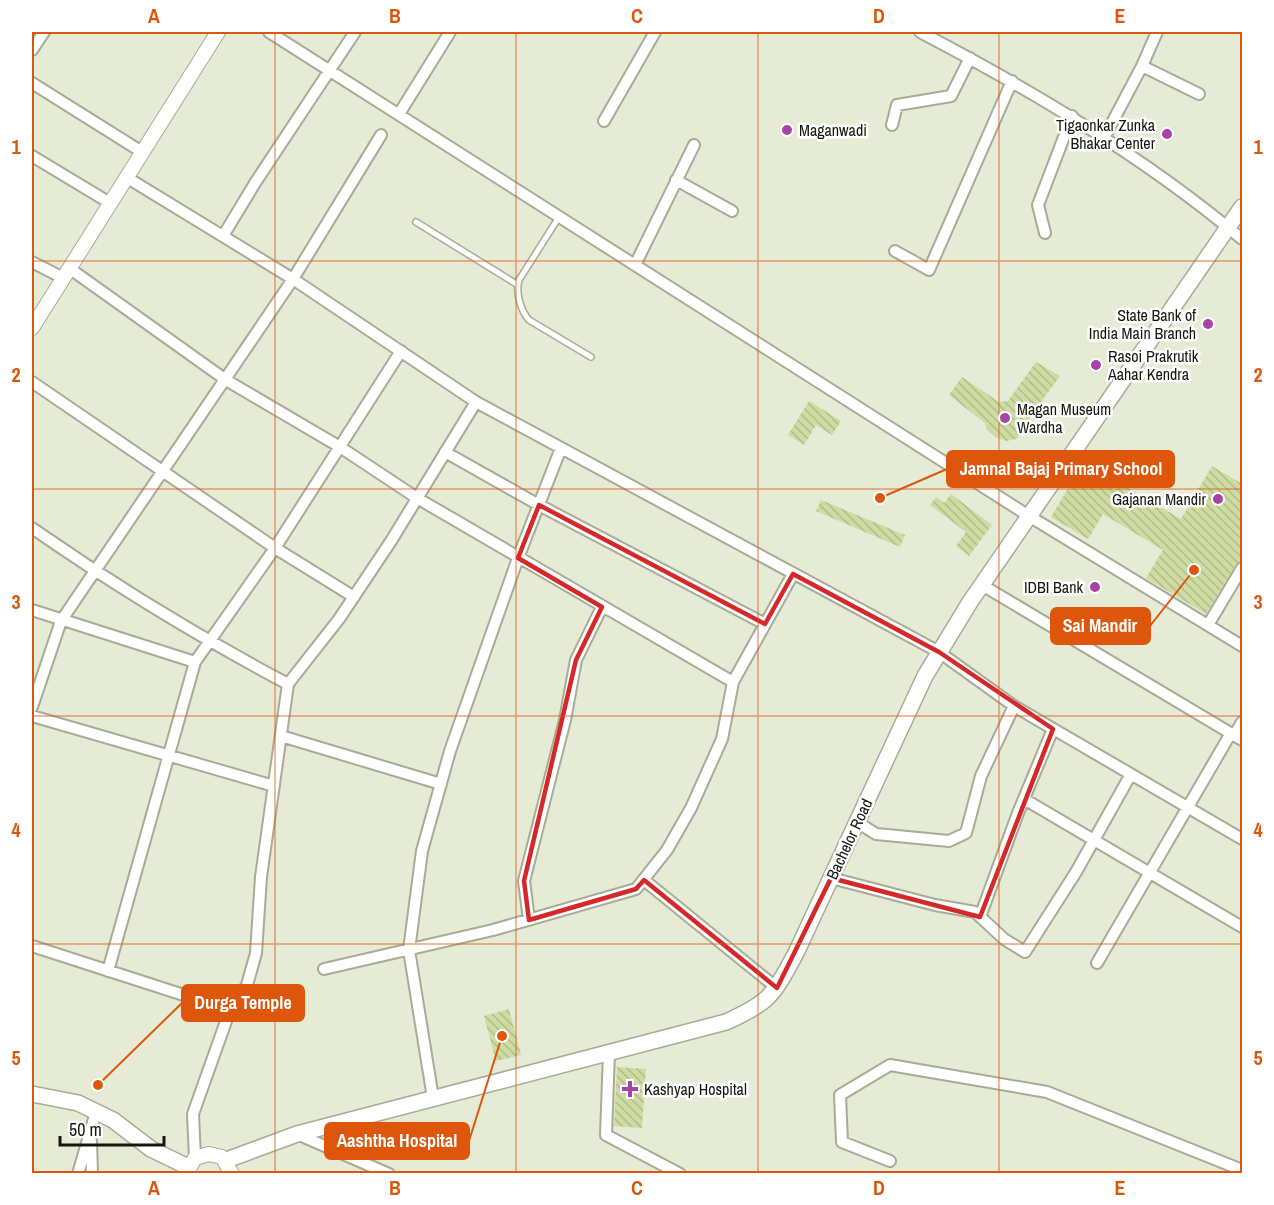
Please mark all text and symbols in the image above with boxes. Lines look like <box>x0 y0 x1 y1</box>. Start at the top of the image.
text: A <box>148 2 160 29</box>
text: B <box>389 2 401 29</box>
text: C <box>631 2 643 29</box>
text: D <box>873 2 885 29</box>
text: E <box>1115 2 1126 29</box>
place label: Tigaonkar Zunka Bhakar Center <box>1056 114 1156 154</box>
place label: Maganwadi <box>799 119 867 141</box>
marker: Maganwadi <box>780 123 794 137</box>
marker: Tigaonkar Zunka Bhakar Center <box>1160 127 1174 141</box>
text: 1 <box>11 133 21 160</box>
text: 1 <box>1253 133 1263 160</box>
place label: State Bank of India Main Branch <box>1089 304 1196 344</box>
marker: State Bank of India Main Branch <box>1201 317 1215 331</box>
place label: Rasoi Prakrutik Aahar Kendra <box>1107 345 1199 385</box>
marker: Rasoi Prakrutik Aahar Kendra <box>1089 358 1103 372</box>
text: 2 <box>11 361 21 388</box>
text: 2 <box>1253 361 1263 388</box>
place label: Magan Museum Wardha <box>1017 398 1111 438</box>
marker: Magan Museum Wardha <box>998 411 1012 425</box>
callout: Jamnal Bajaj Primary School <box>947 451 1174 487</box>
text: Jamnal Bajaj Primary School <box>960 456 1162 481</box>
place label: Gajanan Mandir <box>1112 488 1207 510</box>
marker: Gajanan Mandir <box>1211 492 1225 506</box>
place label: IDBI Bank <box>1024 576 1083 598</box>
marker: IDBI Bank <box>1088 580 1102 594</box>
text: 3 <box>11 588 21 615</box>
text: 3 <box>1253 588 1263 615</box>
callout: Sai Mandir <box>1051 608 1150 644</box>
text: Sai Mandir <box>1063 613 1138 638</box>
street label: Bachelor Road <box>821 795 877 883</box>
text: 4 <box>11 816 21 843</box>
text: 4 <box>1253 816 1263 843</box>
callout: Durga Temple <box>182 985 304 1021</box>
text: Durga Temple <box>194 990 292 1015</box>
text: 5 <box>11 1044 21 1071</box>
text: 5 <box>1253 1044 1263 1071</box>
place label: Kashyap Hospital <box>644 1078 747 1100</box>
marker: Kashyap Hospital <box>621 1080 639 1098</box>
scale bar <box>60 1109 164 1147</box>
text: 50 m <box>69 1117 102 1142</box>
callout: Aashtha Hospital <box>325 1123 469 1159</box>
text: Aashtha Hospital <box>337 1128 457 1153</box>
text: A <box>148 1174 160 1201</box>
text: B <box>389 1174 401 1201</box>
text: C <box>631 1174 643 1201</box>
text: D <box>873 1174 885 1201</box>
text: E <box>1115 1174 1126 1201</box>

